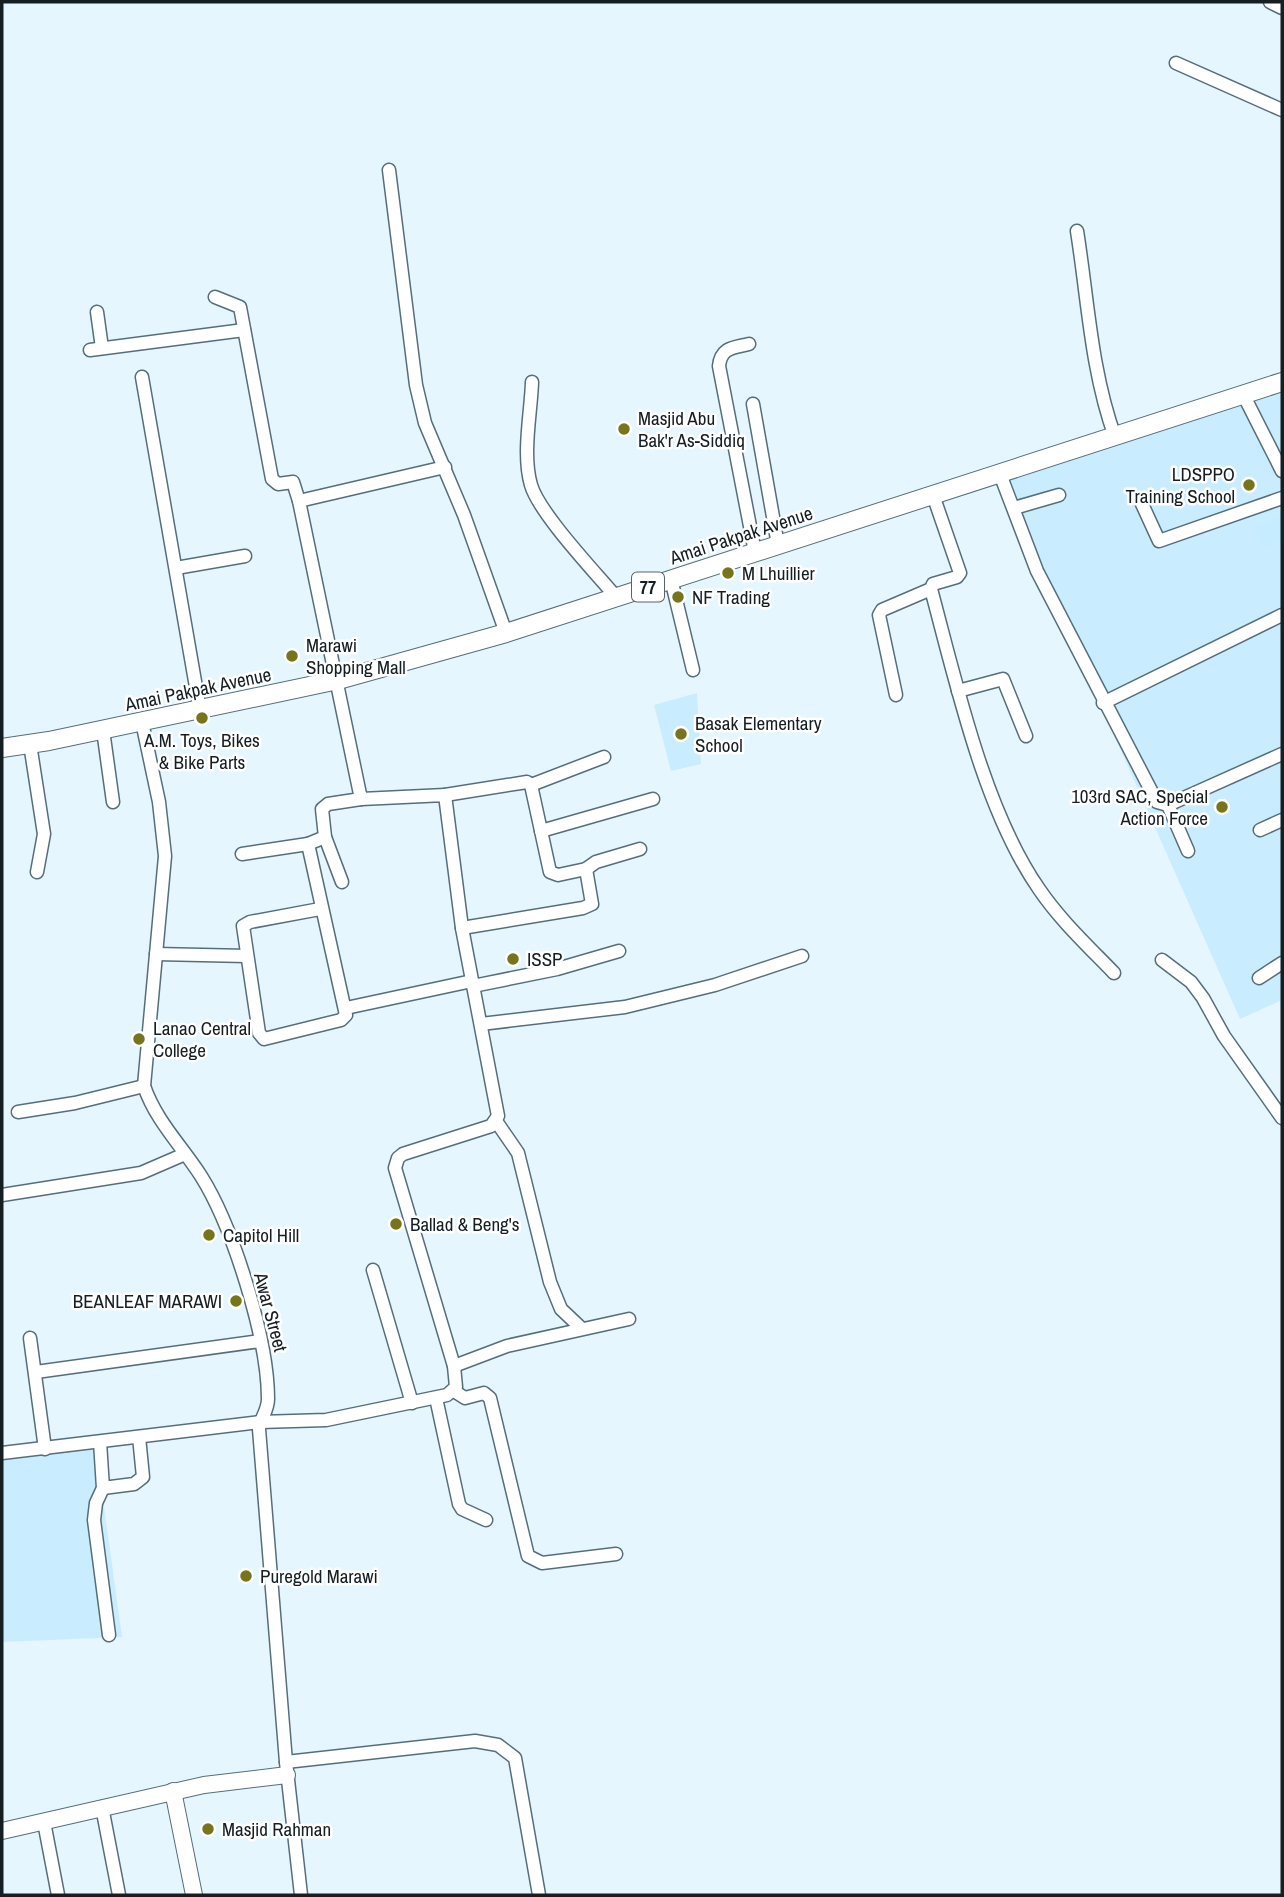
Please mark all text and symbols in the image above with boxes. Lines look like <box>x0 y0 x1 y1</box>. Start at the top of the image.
place label: Masjid Abu Bak'r As-Siddiq <box>638 405 745 453</box>
marker: Masjid Abu Bak'r As-Siddiq <box>616 421 632 437</box>
place label: LDSPPO Training School <box>1126 461 1235 509</box>
marker: LDSPPO Training School <box>1241 477 1257 493</box>
street label: Amai Pakpak Avenue <box>665 500 816 571</box>
place label: M Lhuillier <box>742 560 816 586</box>
marker: M Lhuillier <box>720 565 736 581</box>
road number: 77 <box>632 572 664 602</box>
place label: NF Trading <box>692 584 770 610</box>
marker: NF Trading <box>670 589 686 605</box>
place label: Marawi Shopping Mall <box>306 632 406 680</box>
marker: Marawi Shopping Mall <box>284 648 300 664</box>
street label: Amai Pakpak Avenue <box>122 661 273 717</box>
marker: A.M. Toys, Bikes & Bike Parts <box>194 710 210 726</box>
place label: Basak Elementary School <box>695 710 822 758</box>
marker: Basak Elementary School <box>673 726 689 742</box>
place label: A.M. Toys, Bikes & Bike Parts <box>143 727 260 775</box>
place label: 103rd SAC, Special Action Force <box>1071 783 1208 831</box>
marker: 103rd SAC, Special Action Force <box>1214 799 1230 815</box>
place label: ISSP <box>527 946 563 972</box>
marker: ISSP <box>505 951 521 967</box>
place label: Lanao Central College <box>153 1015 251 1063</box>
marker: Lanao Central College <box>131 1031 147 1047</box>
place label: Ballad & Beng's <box>410 1211 520 1237</box>
marker: Ballad & Beng's <box>388 1216 404 1232</box>
place label: Capitol Hill <box>223 1222 299 1248</box>
marker: Capitol Hill <box>201 1227 217 1243</box>
street label: Awar Street <box>248 1268 294 1355</box>
place label: BEANLEAF MARAWI <box>73 1288 222 1314</box>
marker: BEANLEAF MARAWI <box>228 1293 244 1309</box>
place label: Puregold Marawi <box>260 1563 378 1589</box>
marker: Puregold Marawi <box>238 1568 254 1584</box>
place label: Masjid Rahman <box>222 1816 331 1842</box>
marker: Masjid Rahman <box>200 1821 216 1837</box>

